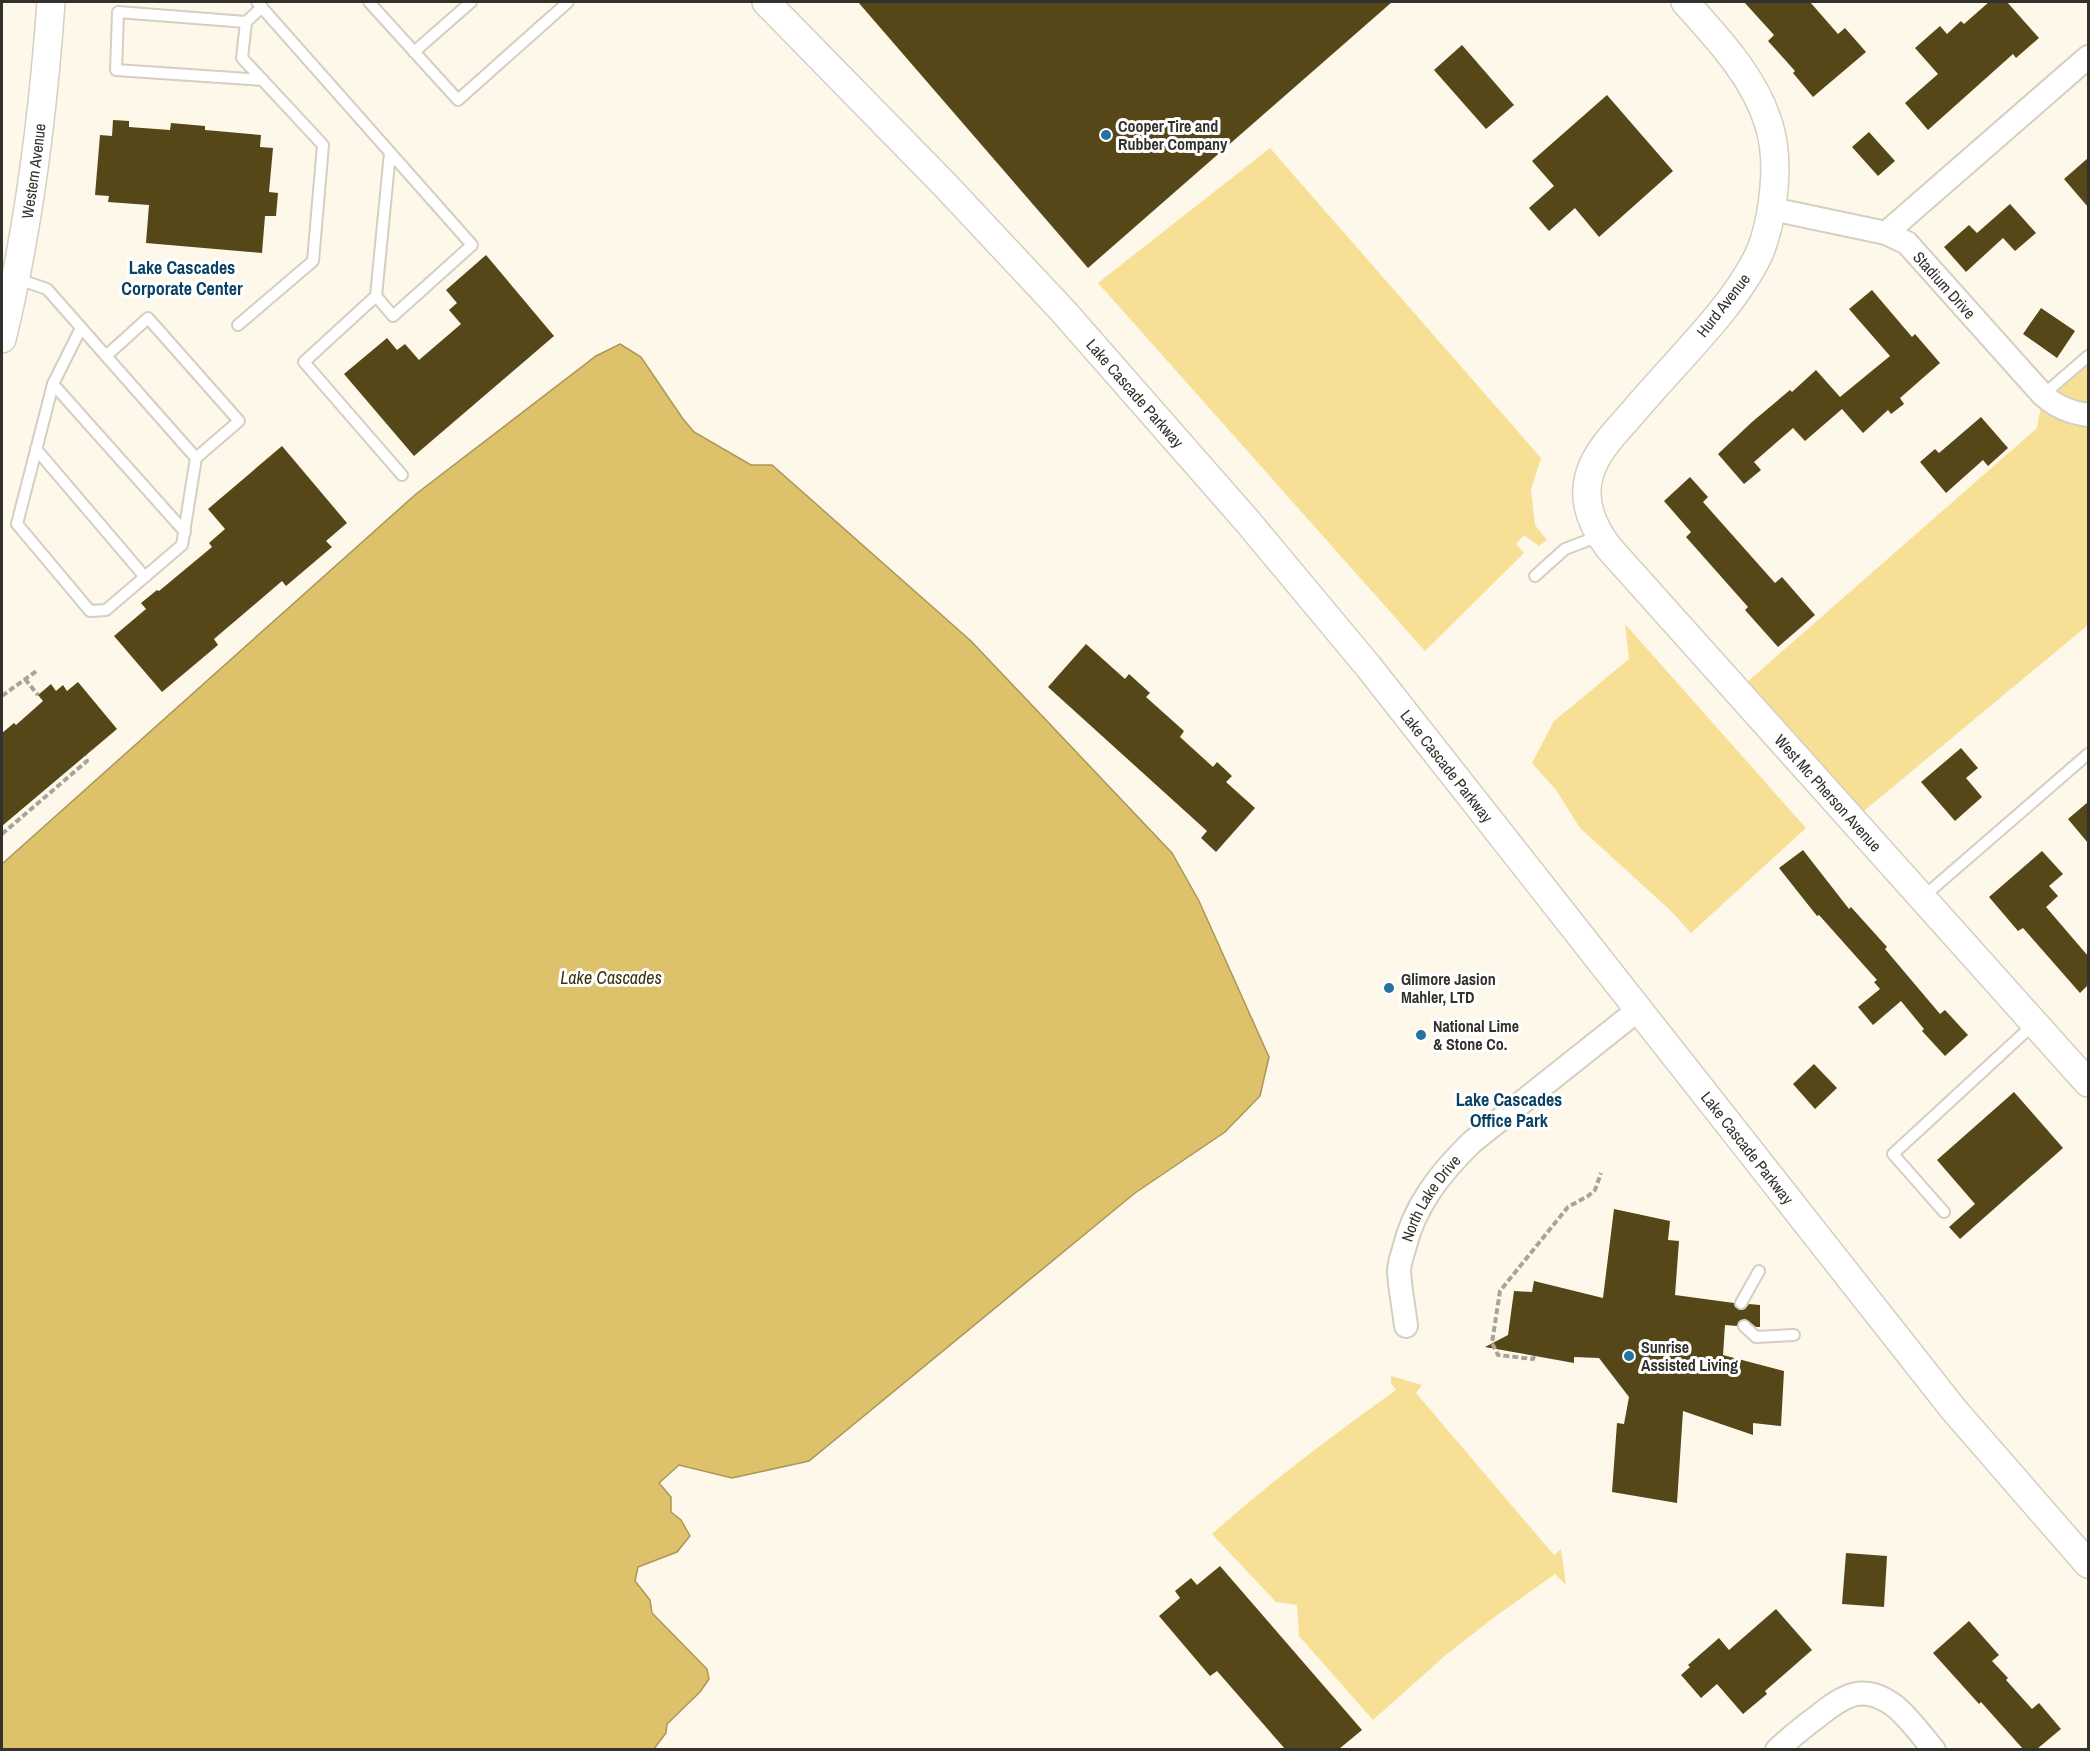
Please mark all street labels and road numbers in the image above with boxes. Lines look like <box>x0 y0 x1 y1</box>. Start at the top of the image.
street label: Western Avenue <box>16 122 51 220</box>
street label: Stadium Drive <box>1908 246 1981 324</box>
street label: Hurd Avenue <box>1691 268 1755 342</box>
street label: Lake Cascade Parkway <box>1081 334 1189 453</box>
street label: Lake Cascade Parkway <box>1395 705 1498 827</box>
street label: West Mc Pherson Avenue <box>1770 729 1887 856</box>
street label: Lake Cascade Parkway <box>1696 1087 1799 1209</box>
street label: North Lake Drive <box>1396 1150 1465 1244</box>

